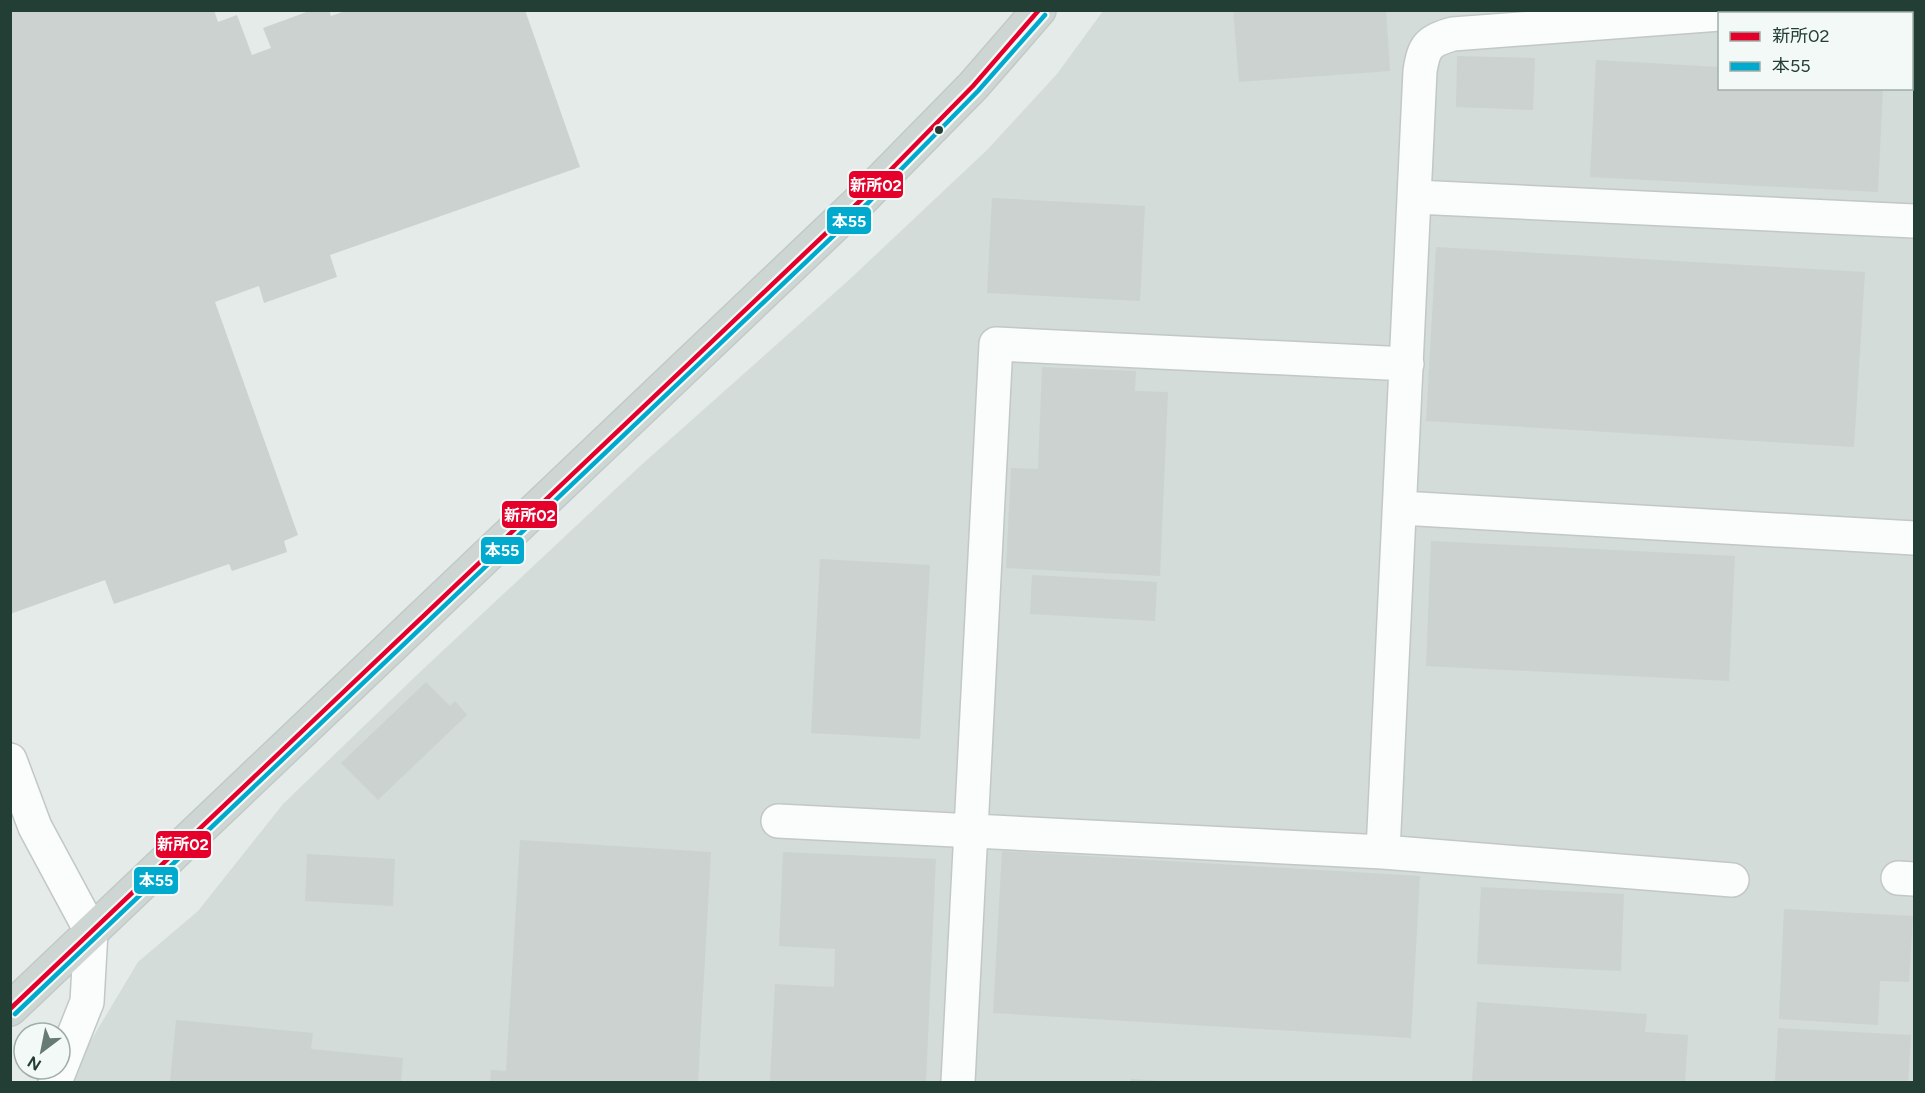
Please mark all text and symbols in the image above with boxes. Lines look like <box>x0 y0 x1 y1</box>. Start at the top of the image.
legend <box>1718 12 1913 90</box>
text: 新所02 <box>1772 25 1830 47</box>
text: 本55 <box>1772 55 1811 77</box>
unlabelled marker <box>933 124 945 136</box>
line badge: 新所02 <box>848 170 904 199</box>
text: 新所02 <box>850 176 902 195</box>
line badge: 本55 <box>826 206 872 235</box>
text: 本55 <box>832 212 866 231</box>
line badge: 新所02 <box>501 500 558 529</box>
text: 新所02 <box>504 506 556 525</box>
line badge: 本55 <box>480 536 525 565</box>
text: 本55 <box>485 541 519 560</box>
line badge: 新所02 <box>155 830 212 859</box>
text: 新所02 <box>157 835 209 854</box>
line badge: 本55 <box>133 866 179 895</box>
text: 本55 <box>139 871 173 890</box>
north arrow <box>12 1021 72 1081</box>
text: N <box>24 1052 45 1075</box>

